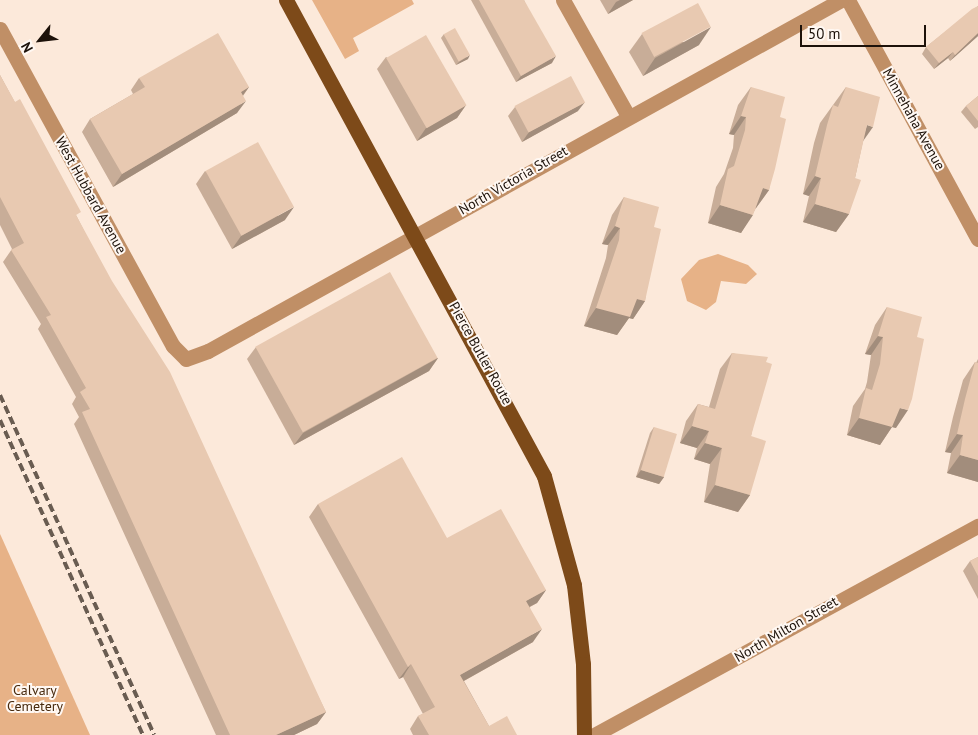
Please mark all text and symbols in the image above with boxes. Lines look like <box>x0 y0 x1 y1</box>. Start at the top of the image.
north arrow <box>15 15 65 65</box>
scale bar <box>803 15 929 47</box>
text: 50 m <box>808 24 841 43</box>
text: N <box>17 39 37 56</box>
street label: Minnehaha Avenue <box>879 65 949 173</box>
street label: West Hubbard Avenue <box>52 134 130 256</box>
street label: North Victoria Street <box>455 142 571 218</box>
street label: Pierce Butler Route <box>446 299 516 407</box>
street label: North Milton Street <box>731 593 841 665</box>
park label: Calvary Cemetery <box>7 682 63 714</box>

